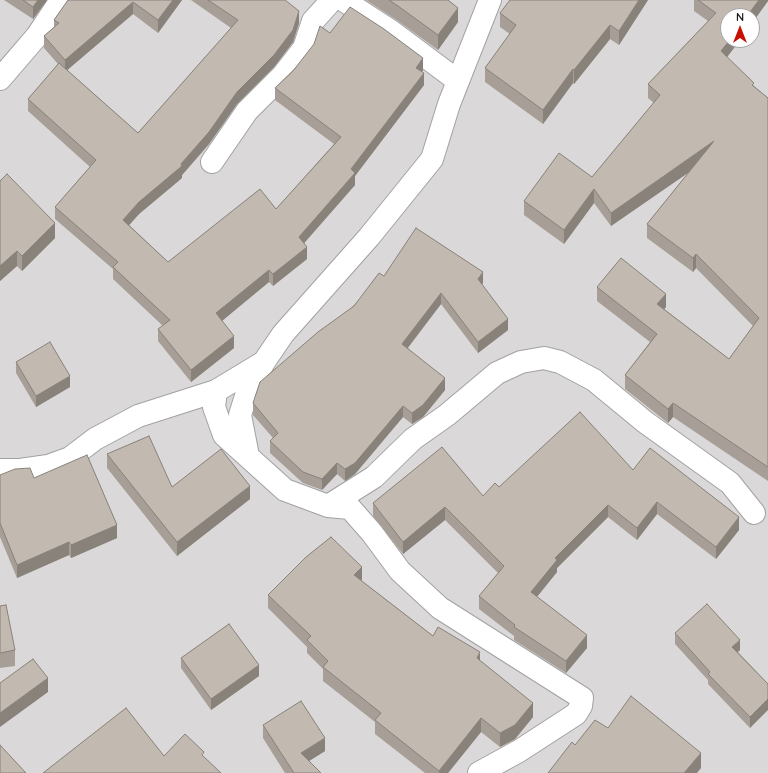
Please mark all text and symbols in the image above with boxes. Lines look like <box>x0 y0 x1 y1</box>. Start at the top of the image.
north arrow <box>720 8 760 48</box>
text: N <box>736 10 744 24</box>

